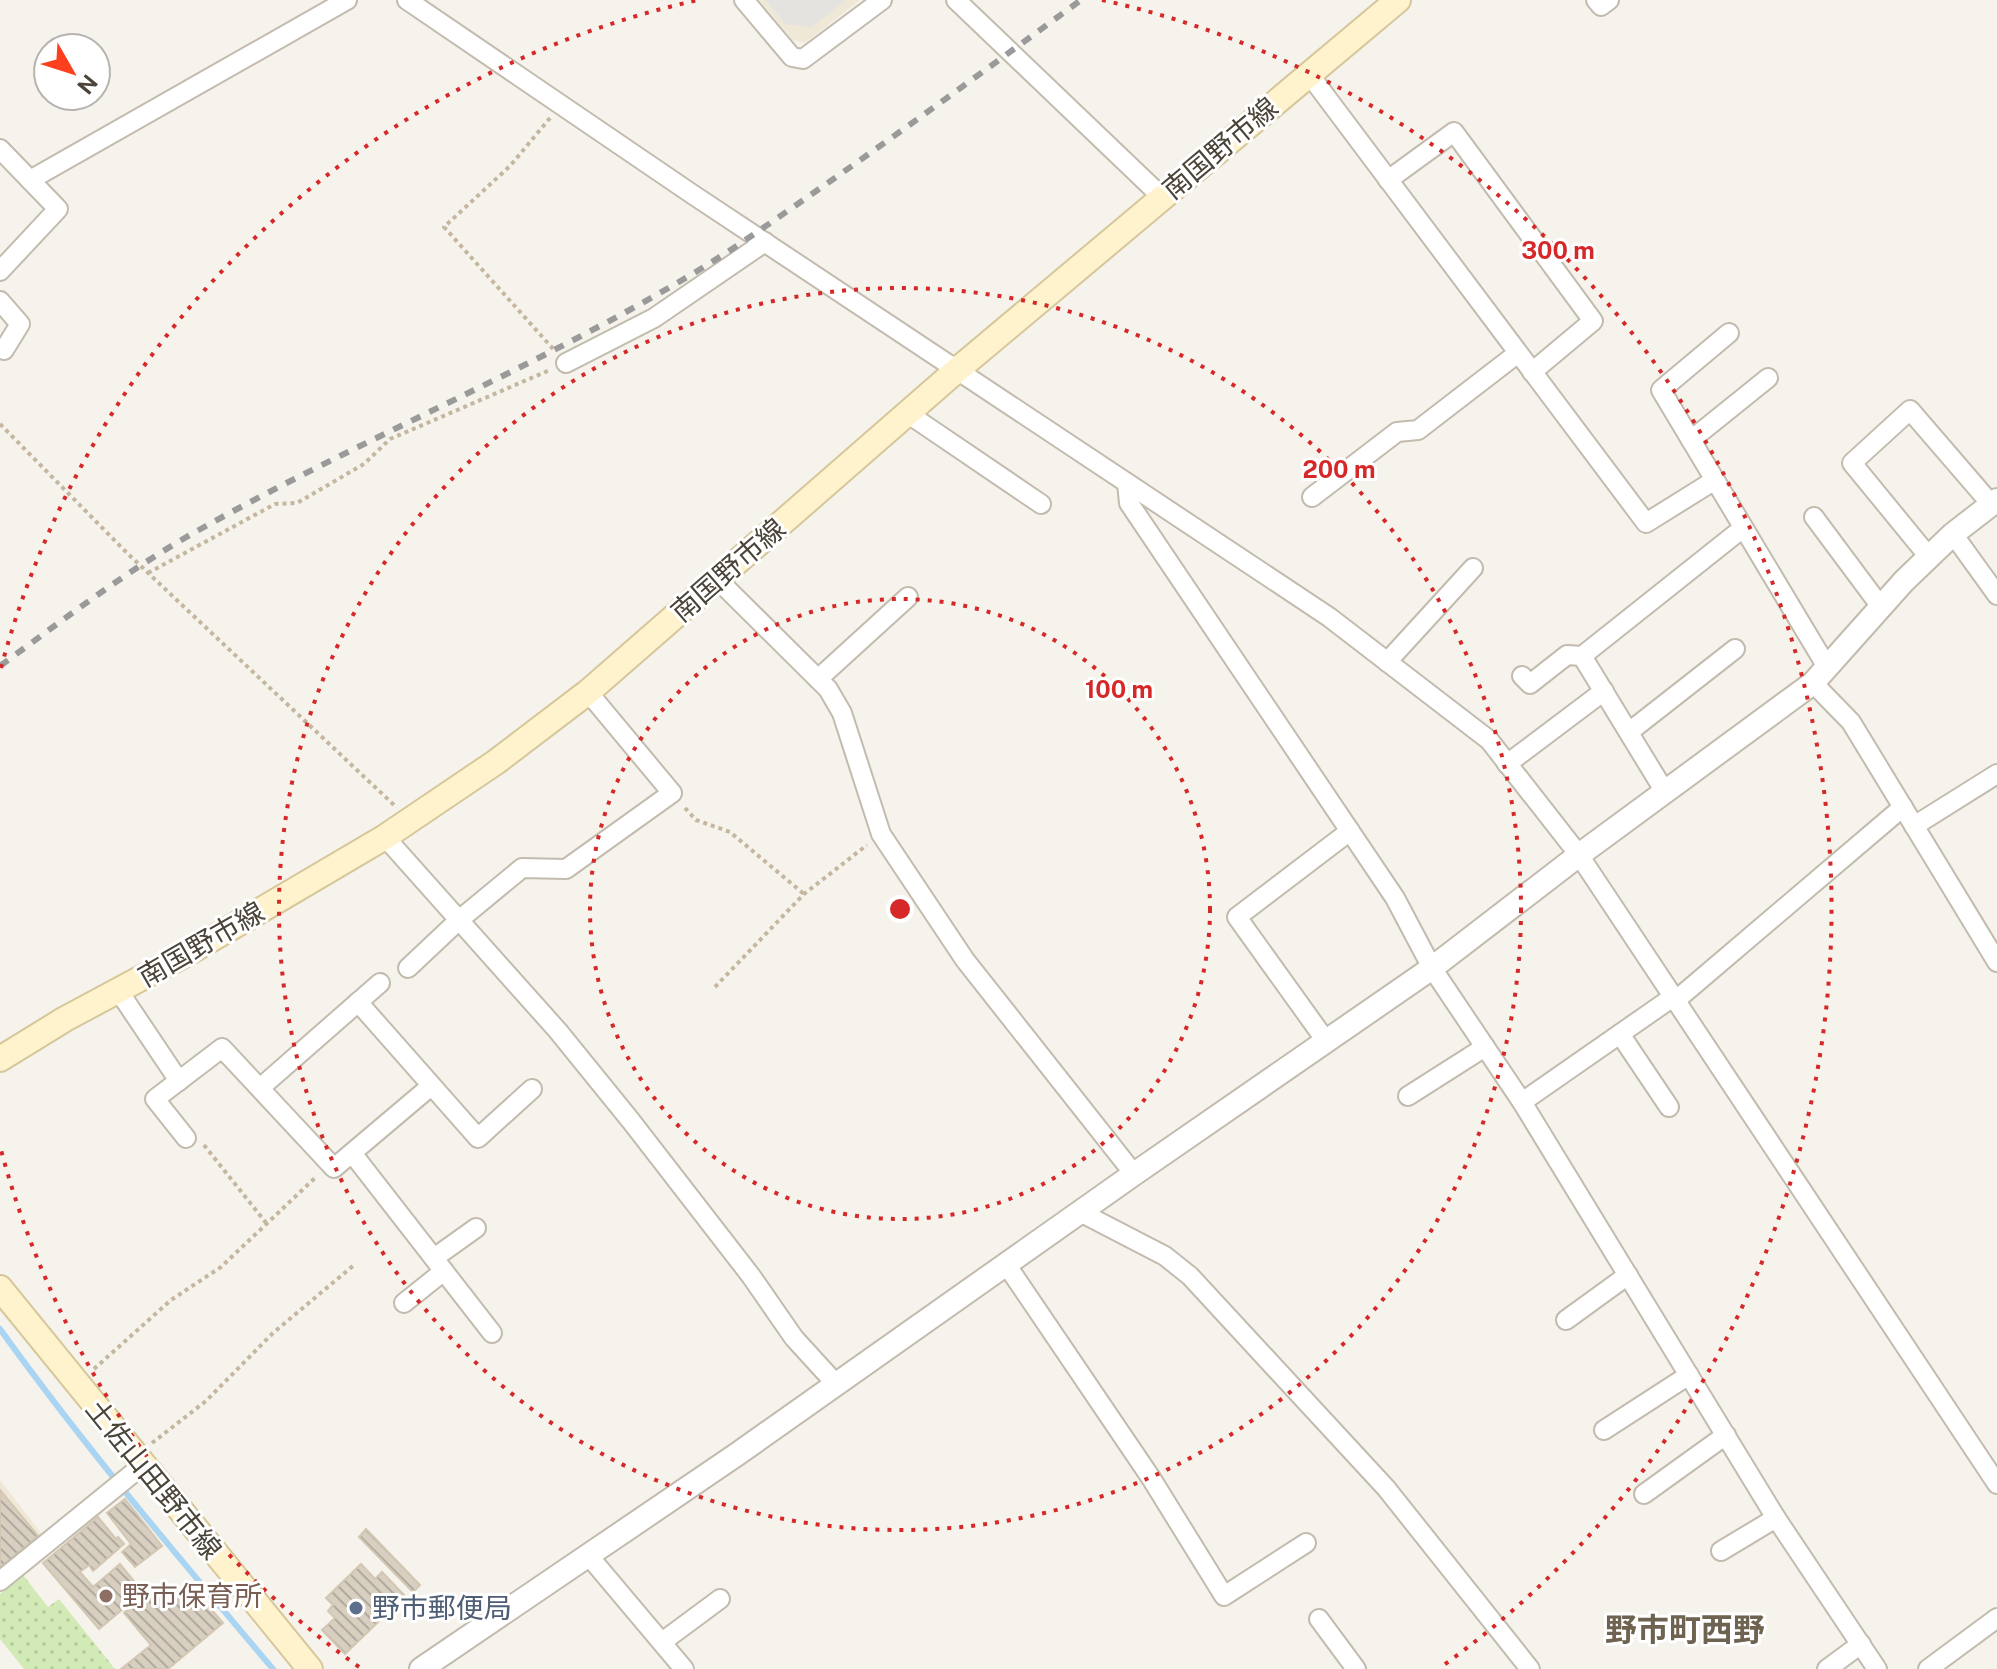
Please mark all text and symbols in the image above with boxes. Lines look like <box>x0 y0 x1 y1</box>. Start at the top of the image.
north arrow <box>32 32 112 112</box>
text: N <box>72 70 103 99</box>
street label: 南国野市線 <box>1155 90 1284 205</box>
text: 300 m <box>1521 236 1595 264</box>
text: 200 m <box>1302 455 1376 483</box>
street label: 南国野市線 <box>664 511 791 628</box>
text: 100 m <box>1085 675 1153 703</box>
street label: 南国野市線 <box>132 894 270 993</box>
centre of rings <box>886 895 914 923</box>
street label: 土佐山田野市線 <box>80 1392 229 1565</box>
place label: 野市保育所 <box>122 1579 262 1612</box>
marker: 野市保育所 <box>97 1587 115 1605</box>
place label: 野市郵便局 <box>372 1591 512 1624</box>
marker: 野市郵便局 <box>347 1599 365 1617</box>
district label: 野市町西野 <box>1605 1611 1765 1648</box>

